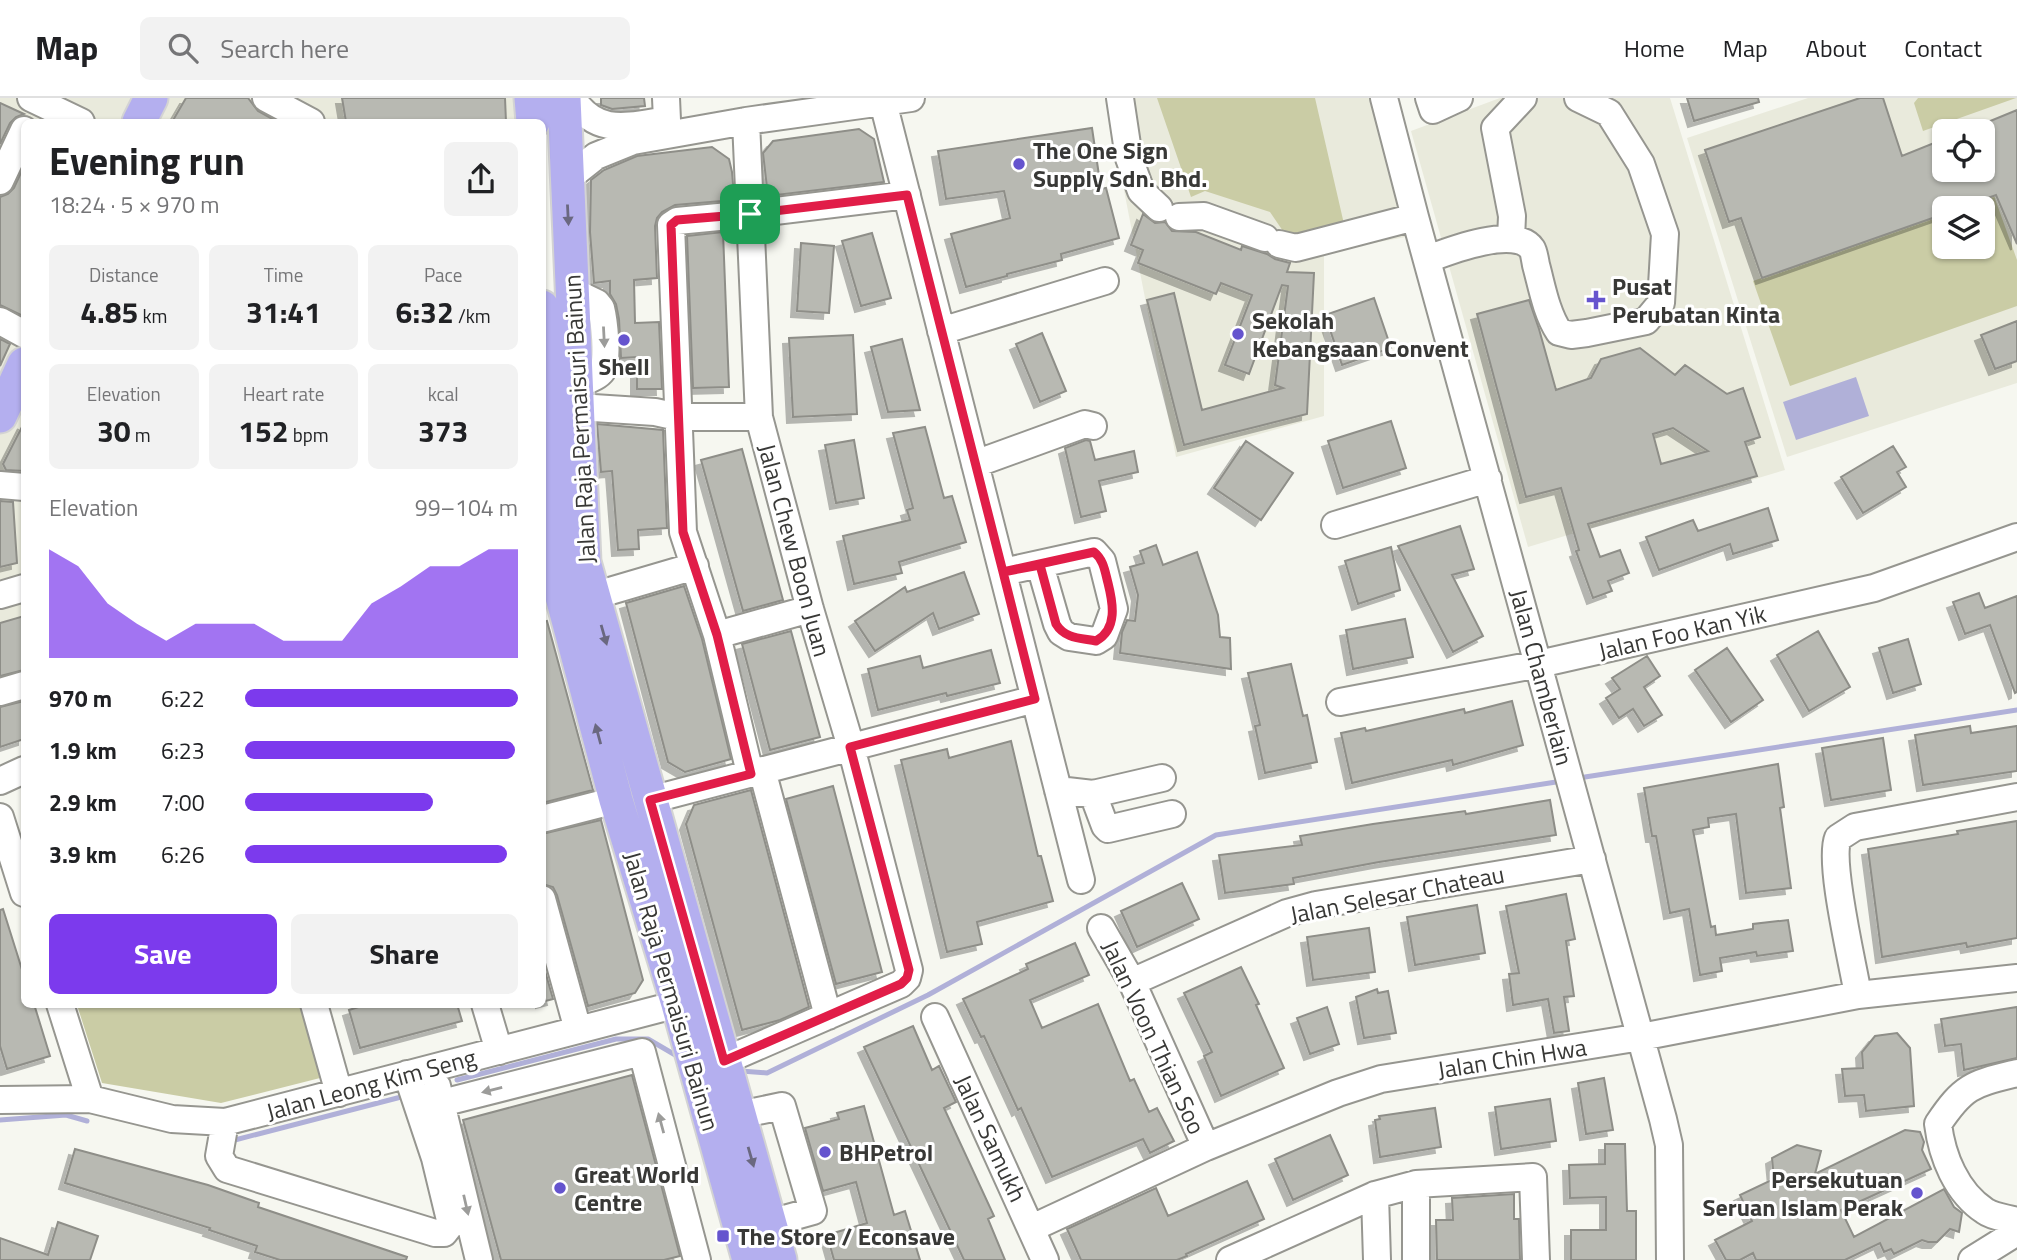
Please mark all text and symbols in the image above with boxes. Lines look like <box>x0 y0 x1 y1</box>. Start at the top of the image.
search box <box>140 17 630 80</box>
text: Map <box>35 23 98 73</box>
icon: search <box>164 29 202 67</box>
text: Search here <box>220 29 349 68</box>
text: Home <box>1624 30 1685 66</box>
text: Map <box>1723 30 1768 66</box>
text: About <box>1806 30 1866 66</box>
text: Contact <box>1904 30 1982 66</box>
map controls <box>1932 119 1995 259</box>
button: locate <box>1932 119 1995 182</box>
text: Evening run <box>49 132 245 190</box>
place label: The One Sign Supply Sdn. Bhd. <box>1033 132 1207 196</box>
button: share <box>444 142 518 216</box>
marker: The One Sign Supply Sdn. Bhd. <box>1011 156 1027 172</box>
pin <box>720 184 780 244</box>
text: 18:24 · 5 × 970 m <box>49 187 219 222</box>
icon: arrive <box>731 195 769 233</box>
button: layers <box>1932 196 1995 259</box>
one-way arrow <box>563 204 574 226</box>
text: Distance <box>89 260 159 289</box>
text: Time <box>264 260 303 289</box>
text: Pace <box>424 260 462 289</box>
place label: Pusat Perubatan Kinta <box>1612 268 1780 332</box>
street label: Jalan Raja Permaisuri Bainun <box>553 274 605 564</box>
text: 4.85 <box>80 289 138 335</box>
text: 31:41 <box>246 289 321 335</box>
text: 6:32 <box>396 289 454 335</box>
marker: Pusat Perubatan Kinta <box>1586 290 1606 310</box>
text: km <box>138 301 167 330</box>
text: /km <box>454 301 491 330</box>
place label: Sekolah Kebangsaan Convent <box>1252 302 1469 366</box>
one-way arrow <box>599 326 610 348</box>
marker: Sekolah Kebangsaan Convent <box>1230 326 1246 342</box>
marker: Shell <box>616 332 632 348</box>
place label: Shell <box>598 348 650 384</box>
text: Elevation <box>87 379 161 408</box>
text: Heart rate <box>243 379 324 408</box>
text: kcal <box>428 379 459 408</box>
text: 30 <box>97 408 131 454</box>
text: 152 <box>238 408 289 454</box>
text: 373 <box>418 408 468 454</box>
text: m <box>131 420 151 449</box>
text: bpm <box>289 420 329 449</box>
street label: Jalan Chew Boon Juan <box>749 440 841 660</box>
text: Elevation <box>49 490 138 525</box>
text: 99–104 m <box>415 490 518 525</box>
street label: Jalan Chamberlain <box>1501 585 1583 769</box>
street label: Jalan Foo Kan Yik <box>1595 595 1770 669</box>
one-way arrow <box>600 625 610 646</box>
text: 970 m <box>49 681 112 716</box>
text: 6:22 <box>161 681 205 716</box>
one-way arrow <box>593 723 603 744</box>
text: 1.9 km <box>49 733 117 768</box>
text: 6:23 <box>161 733 205 768</box>
text: 2.9 km <box>49 785 117 820</box>
text: 7:00 <box>161 785 205 820</box>
text: 3.9 km <box>49 837 117 872</box>
text: 6:26 <box>161 837 205 872</box>
street label: Jalan Raja Permaisuri Bainun <box>615 847 729 1135</box>
street label: Jalan Selesar Chateau <box>1287 856 1507 932</box>
button: Save <box>49 914 277 994</box>
button: Share <box>291 914 518 994</box>
street label: Jalan Voon Thian Soo <box>1093 934 1215 1140</box>
street label: Jalan Chin Hwa <box>1435 1028 1589 1088</box>
street label: Jalan Leong Kim Seng <box>262 1039 480 1129</box>
street label: Jalan Samukh <box>946 1068 1036 1208</box>
one-way arrow <box>481 1085 503 1096</box>
one-way arrow <box>655 1112 666 1134</box>
place label: BHPetrol <box>839 1134 933 1170</box>
marker: BHPetrol <box>817 1144 833 1160</box>
one-way arrow <box>746 1146 757 1168</box>
place label: Great World Centre <box>574 1156 699 1220</box>
place label: Persekutuan Seruan Islam Perak <box>1702 1161 1904 1225</box>
marker: Great World Centre <box>552 1180 568 1196</box>
marker: Persekutuan Seruan Islam Perak <box>1909 1185 1925 1201</box>
one-way arrow <box>461 1194 472 1216</box>
place label: The Store / Econsave <box>737 1218 955 1254</box>
marker: The Store / Econsave <box>715 1228 731 1244</box>

